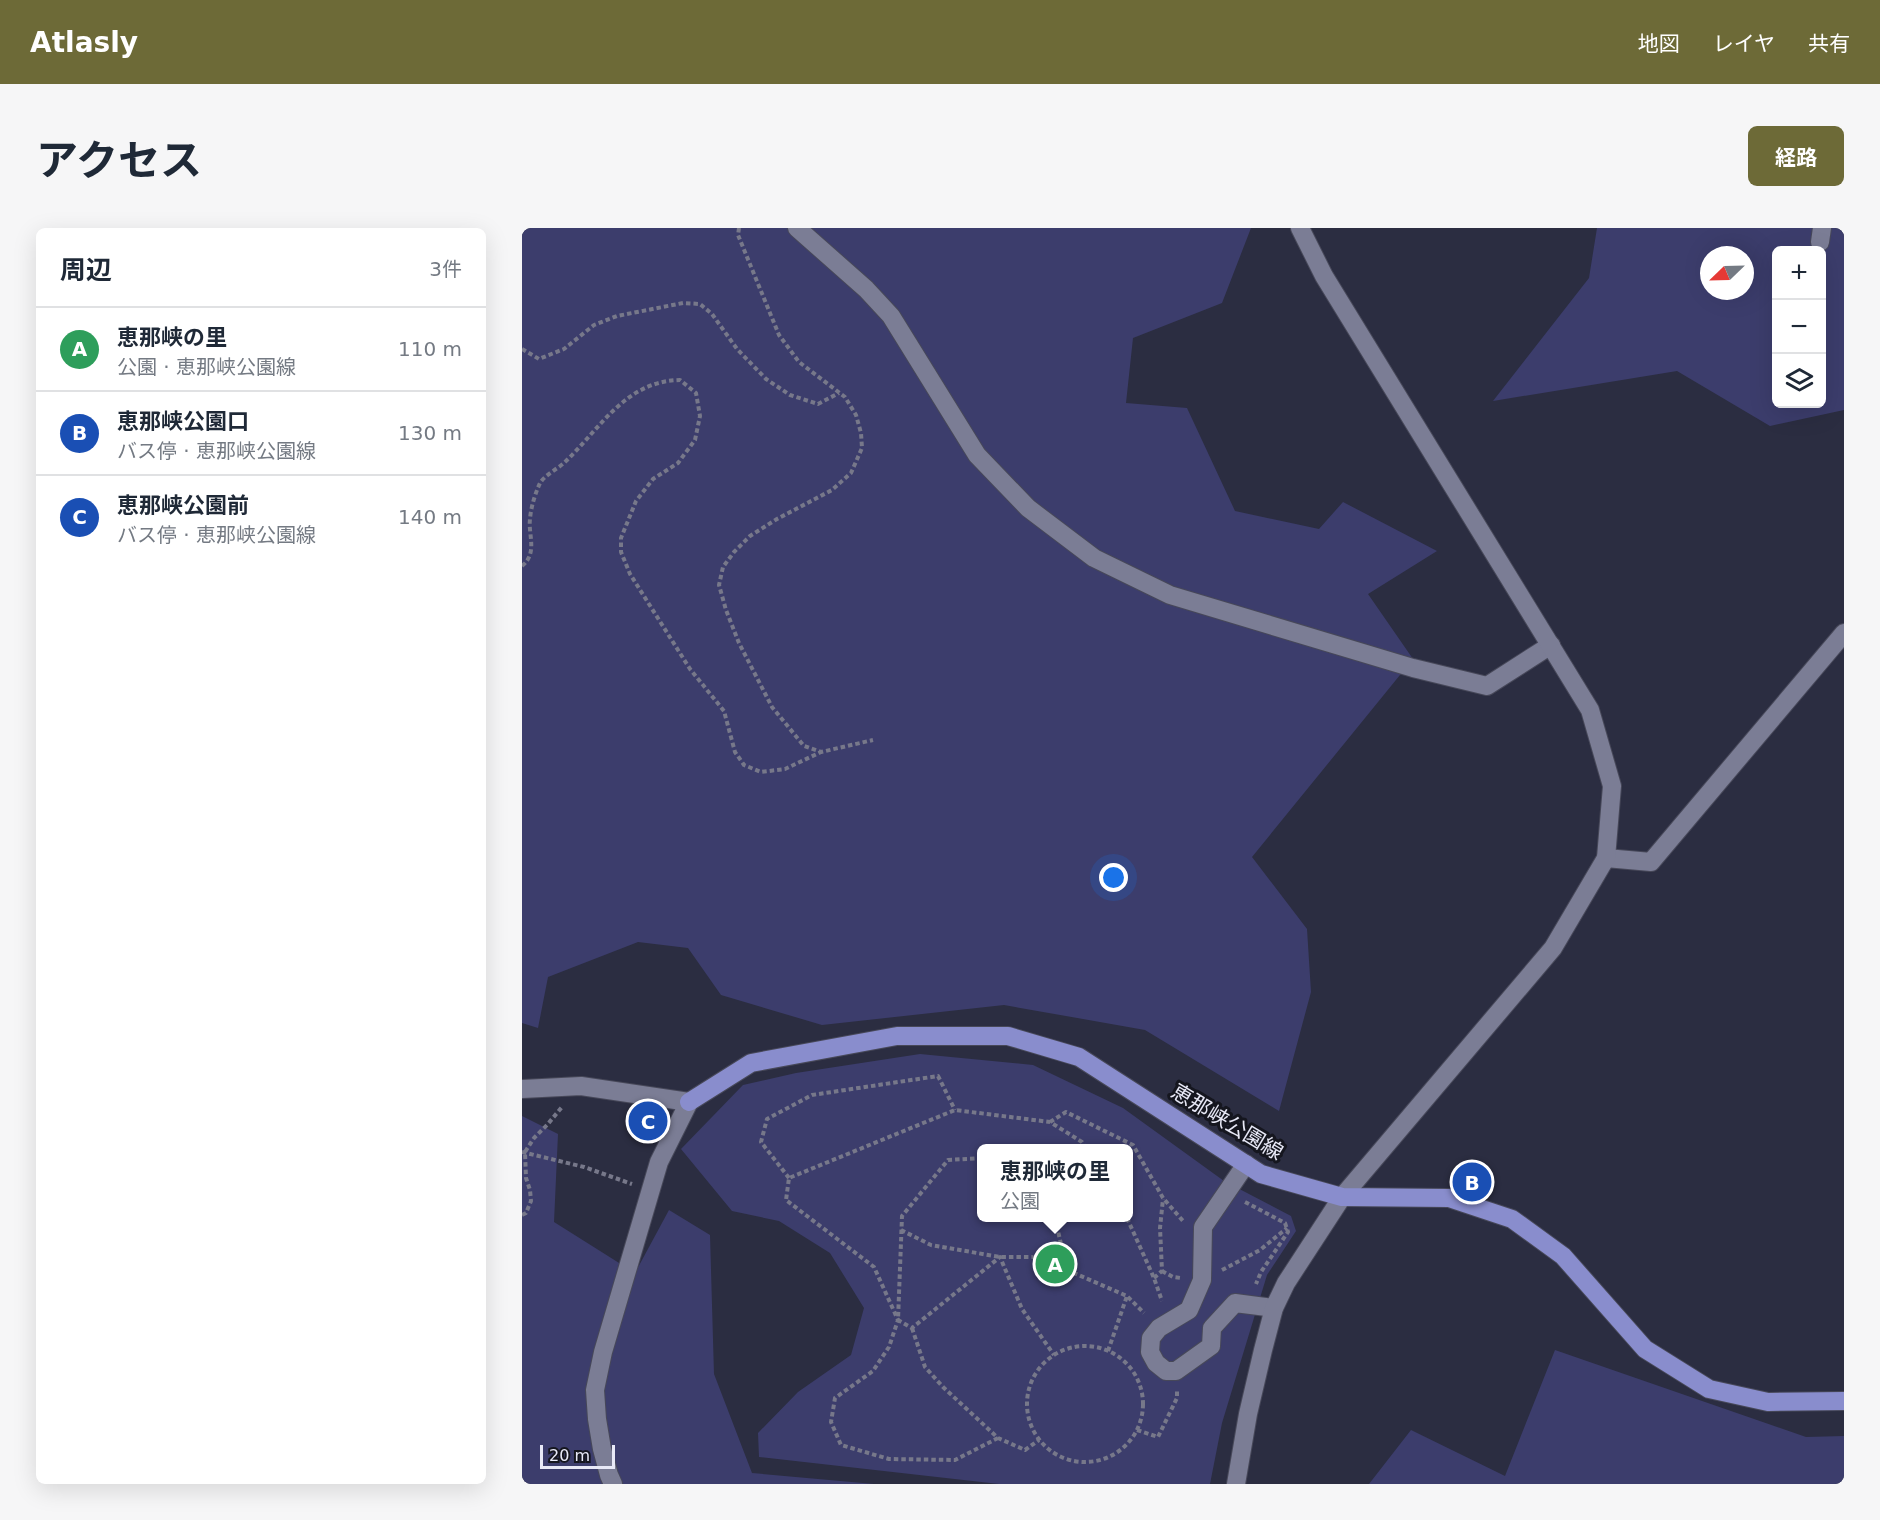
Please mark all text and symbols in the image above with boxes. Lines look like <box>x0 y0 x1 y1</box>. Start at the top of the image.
text: Atlasly <box>30 26 138 59</box>
text: 地図 <box>1638 32 1680 56</box>
text: レイヤ <box>1713 32 1775 56</box>
text: 共有 <box>1808 32 1850 56</box>
button: 経路 <box>1748 126 1844 186</box>
text: アクセス <box>36 136 202 185</box>
north arrow <box>1700 246 1754 300</box>
map controls <box>1772 246 1826 408</box>
button: + <box>1772 246 1826 300</box>
text: 周辺 <box>60 255 112 285</box>
text: 3件 <box>429 257 462 281</box>
button: − <box>1772 300 1826 354</box>
text: 恵那峡の里 <box>117 325 227 350</box>
text: A <box>72 337 87 361</box>
text: 110 m <box>398 337 462 361</box>
button: layers <box>1772 354 1826 408</box>
text: 公園 · 恵那峡公園線 <box>117 355 296 379</box>
text: 恵那峡公園口 <box>117 409 249 434</box>
text: B <box>72 421 87 445</box>
text: 130 m <box>398 421 462 445</box>
text: バス停 · 恵那峡公園線 <box>117 439 316 463</box>
text: 恵那峡公園前 <box>117 493 249 518</box>
text: C <box>72 505 87 529</box>
text: 140 m <box>398 505 462 529</box>
text: バス停 · 恵那峡公園線 <box>117 523 316 547</box>
your location <box>1099 863 1128 892</box>
street label: 恵那峡公園線 <box>1167 1079 1287 1165</box>
pin: C <box>628 1098 668 1144</box>
popup <box>977 1144 1133 1222</box>
text: 恵那峡の里 <box>1000 1159 1110 1184</box>
pin: B <box>1452 1160 1492 1204</box>
text: 公園 <box>1000 1189 1040 1213</box>
pin: A <box>1036 1242 1074 1286</box>
scale bar <box>540 1442 615 1470</box>
text: 20 m <box>549 1446 590 1465</box>

